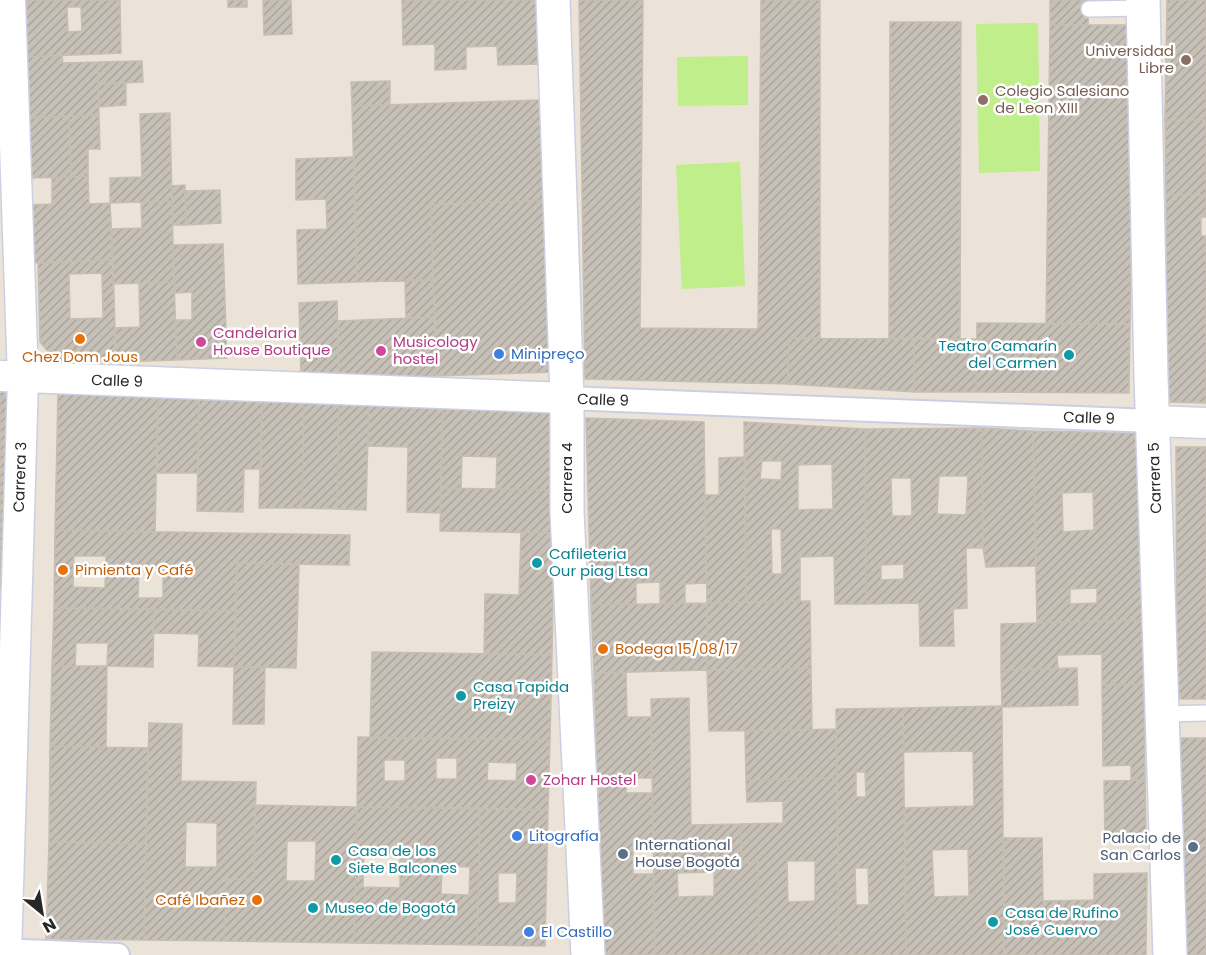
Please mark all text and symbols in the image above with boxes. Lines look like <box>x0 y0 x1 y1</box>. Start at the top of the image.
place label: Universidad Libre <box>1085 40 1174 78</box>
marker: Universidad Libre <box>1179 53 1193 67</box>
place label: Colegio Salesiano de Leon XIII <box>995 80 1129 118</box>
marker: Colegio Salesiano de Leon XIII <box>976 93 990 107</box>
place label: Candelaria House Boutique <box>213 322 330 360</box>
place label: Musicology hostel <box>393 331 478 369</box>
marker: Chez Dom Jous <box>73 332 87 346</box>
marker: Candelaria House Boutique <box>194 335 208 349</box>
place label: Teatro Camarín del Carmen <box>939 335 1057 373</box>
place label: Minipreço <box>511 343 585 364</box>
marker: Musicology hostel <box>374 344 388 358</box>
place label: Chez Dom Jous <box>22 346 138 367</box>
marker: Minipreço <box>492 347 506 361</box>
marker: Teatro Camarín del Carmen <box>1062 348 1076 362</box>
street label: Calle 9 <box>91 369 143 392</box>
street label: Calle 9 <box>577 388 629 411</box>
street label: Calle 9 <box>1063 406 1115 429</box>
street label: Carrera 3 <box>8 441 31 513</box>
street label: Carrera 4 <box>556 442 577 514</box>
street label: Carrera 5 <box>1143 442 1166 514</box>
place label: Cafileteria Our piag Ltsa <box>549 543 648 581</box>
marker: Cafileteria Our piag Ltsa <box>530 556 544 570</box>
place label: Pimienta y Café <box>75 559 193 580</box>
marker: Pimienta y Café <box>56 563 70 577</box>
place label: Bodega 15/08/17 <box>615 638 738 659</box>
marker: Bodega 15/08/17 <box>596 642 610 656</box>
place label: Casa Tapida Preizy <box>473 676 569 714</box>
marker: Casa Tapida Preizy <box>454 689 468 703</box>
place label: Zohar Hostel <box>543 769 636 790</box>
marker: Zohar Hostel <box>524 773 538 787</box>
place label: Litografía <box>529 825 599 846</box>
place label: Palacio de San Carlos <box>1100 827 1181 865</box>
marker: Litografía <box>510 829 524 843</box>
place label: International House Bogotá <box>635 834 740 872</box>
place label: Casa de los Siete Balcones <box>348 840 457 878</box>
marker: Palacio de San Carlos <box>1186 840 1200 854</box>
marker: International House Bogotá <box>616 847 630 861</box>
marker: Casa de los Siete Balcones <box>329 853 343 867</box>
north arrow <box>12 883 72 943</box>
place label: Café Ibañez <box>155 889 245 910</box>
marker: Café Ibañez <box>250 893 264 907</box>
place label: Museo de Bogotá <box>325 897 456 918</box>
marker: Museo de Bogotá <box>306 901 320 915</box>
place label: Casa de Rufino José Cuervo <box>1005 902 1119 940</box>
text: N <box>38 913 60 939</box>
marker: Casa de Rufino José Cuervo <box>986 915 1000 929</box>
place label: El Castillo <box>541 921 612 942</box>
marker: El Castillo <box>522 925 536 939</box>

